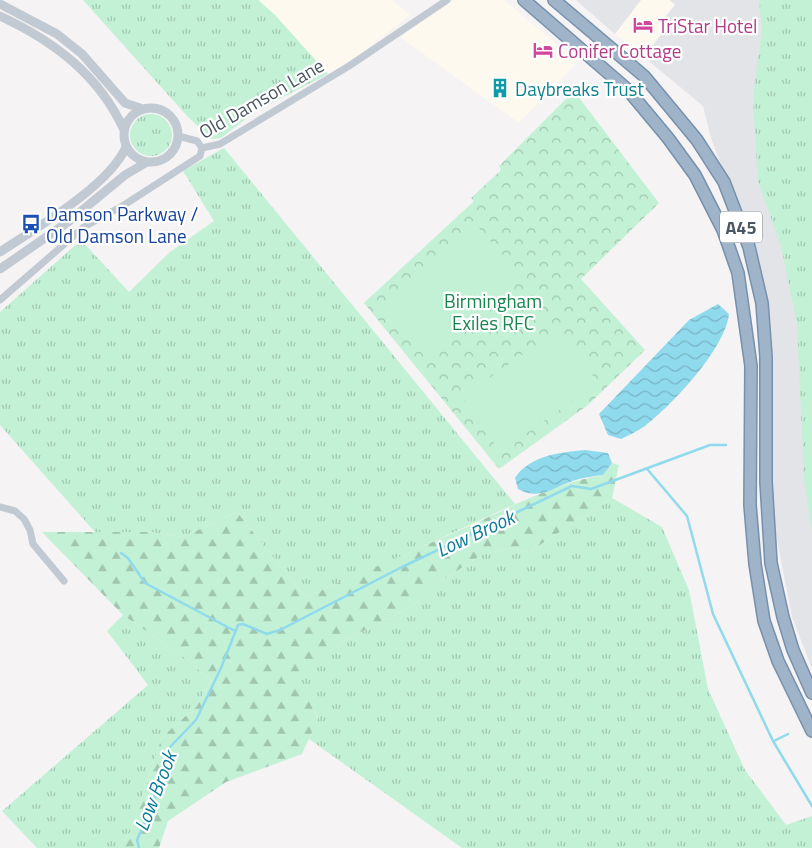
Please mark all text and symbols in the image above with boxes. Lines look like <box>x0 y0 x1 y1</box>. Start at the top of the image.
place label: TriStar Hotel <box>658 11 758 40</box>
hotel icon: TriStar Hotel <box>632 14 654 36</box>
place label: Conifer Cottage <box>558 36 681 65</box>
hotel icon: Conifer Cottage <box>532 39 554 61</box>
street label: Old Damson Lane <box>193 50 329 146</box>
place label: Daybreaks Trust <box>515 74 644 103</box>
building icon: Daybreaks Trust <box>489 77 511 99</box>
place label: Damson Parkway / Old Damson Lane <box>46 199 198 250</box>
road number: A45 <box>720 212 762 242</box>
bus stop icon: Damson Parkway / Old Damson Lane <box>20 213 42 235</box>
park label: Birmingham Exiles RFC <box>444 286 542 337</box>
water label: Low Brook <box>431 500 521 565</box>
water label: Low Brook <box>126 745 185 835</box>

